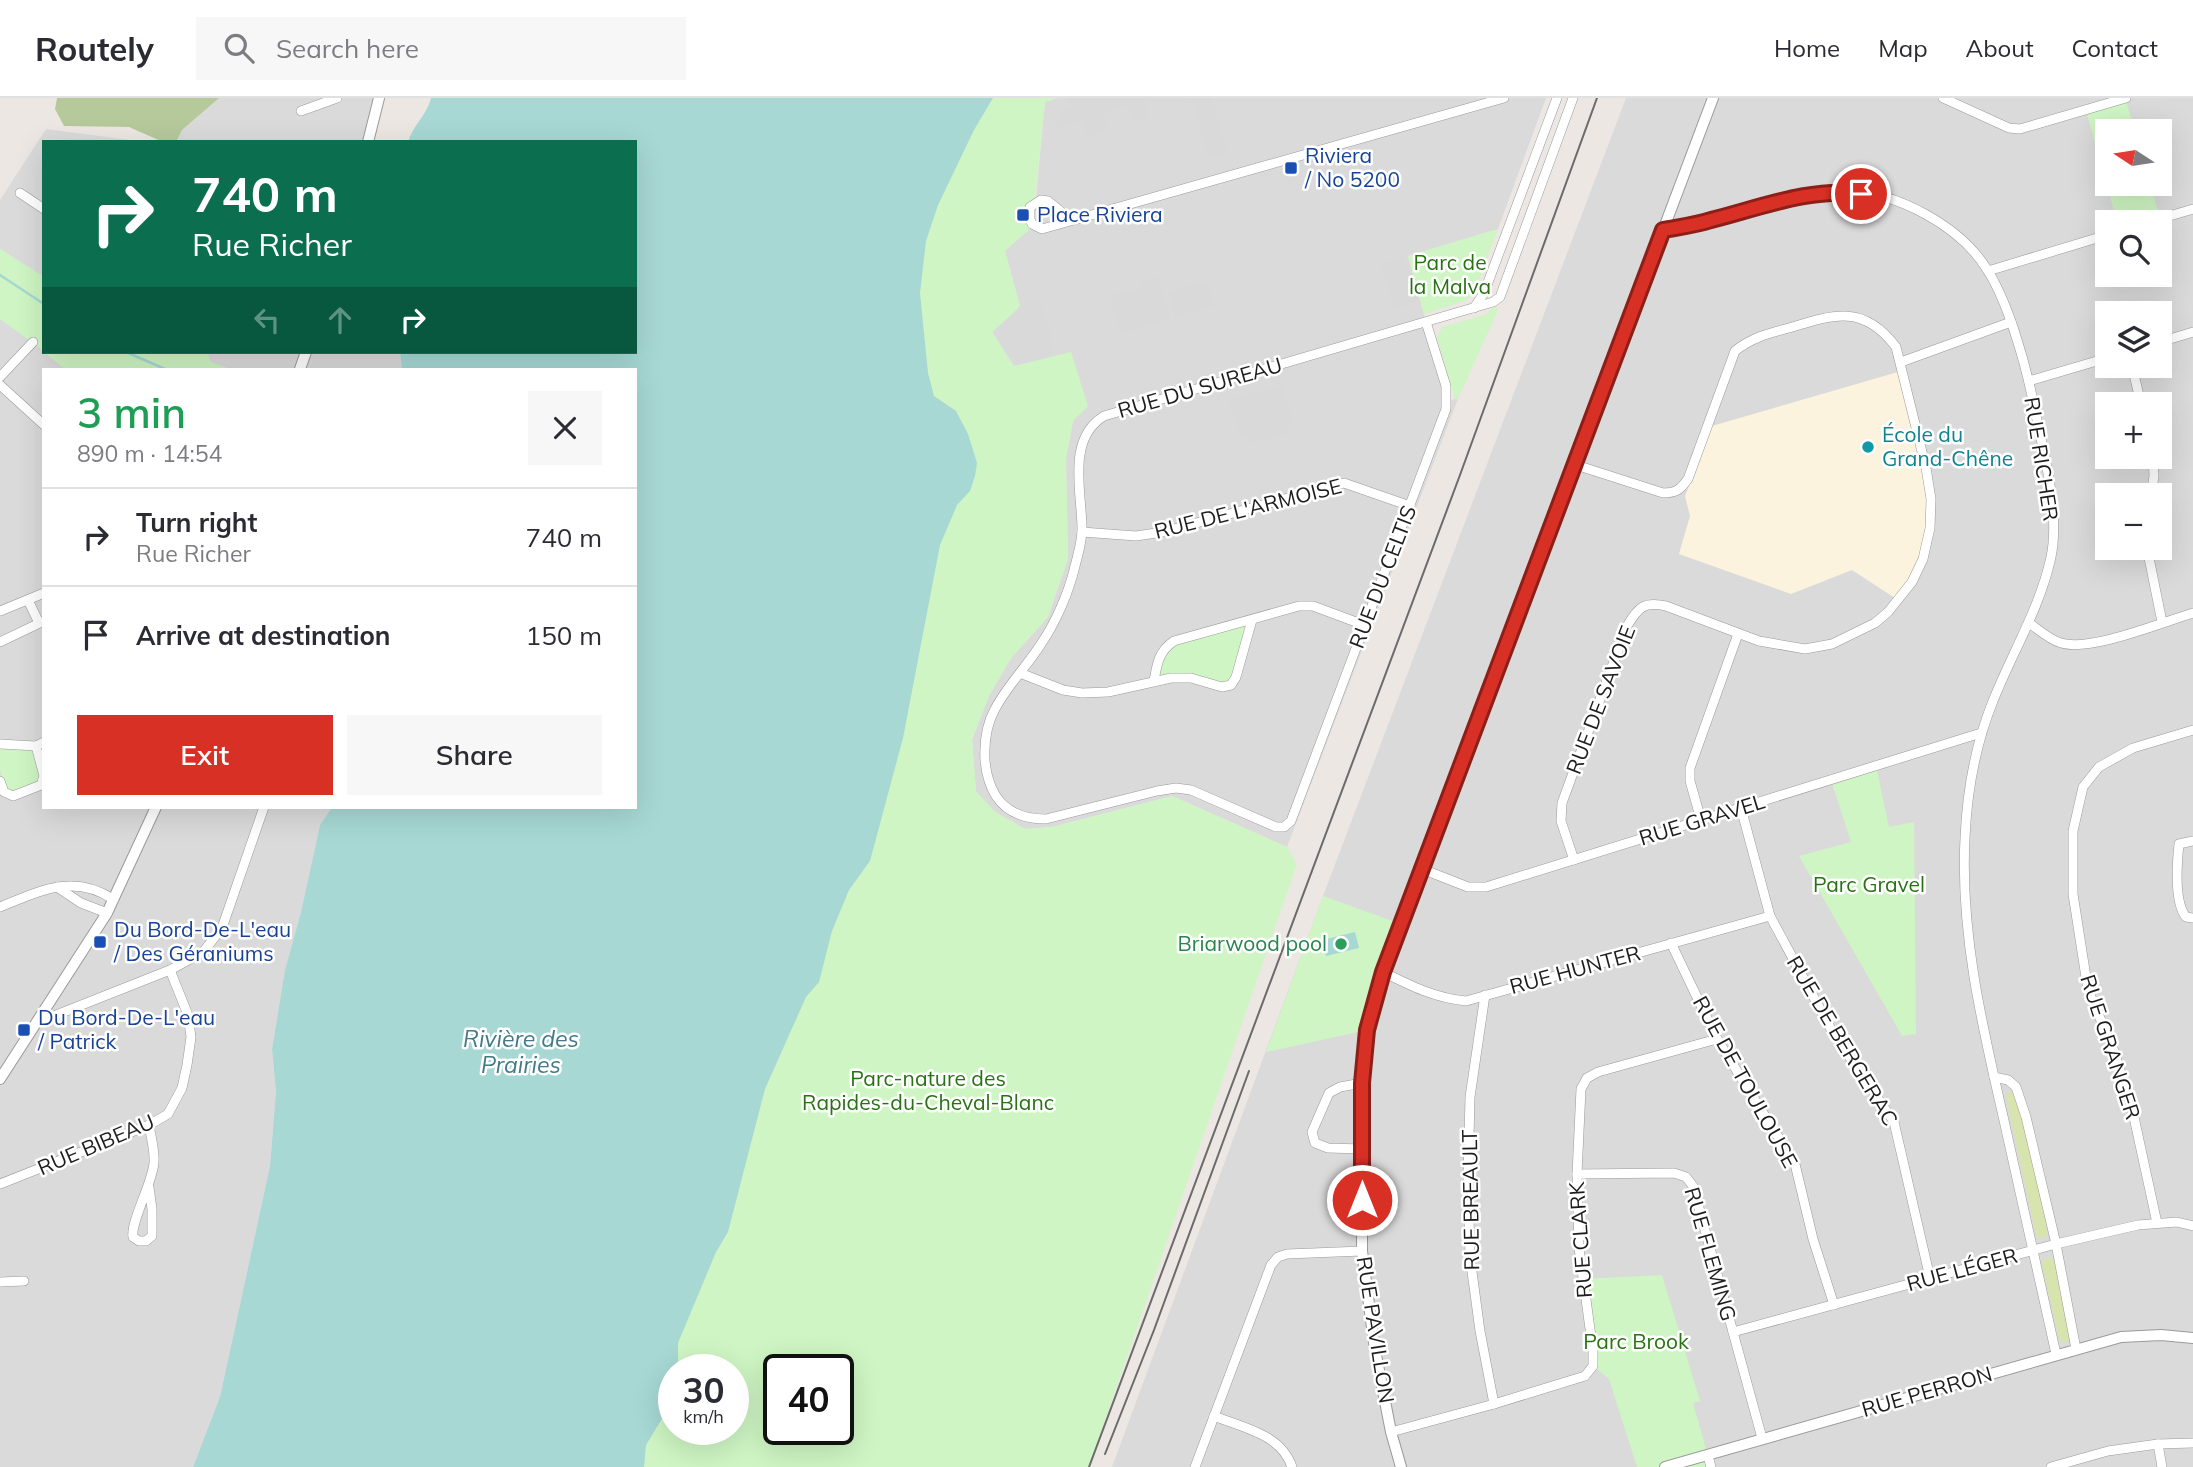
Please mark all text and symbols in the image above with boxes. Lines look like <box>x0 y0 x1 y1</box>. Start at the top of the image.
search box <box>196 17 686 80</box>
text: Routely <box>35 28 154 69</box>
icon: search <box>220 29 258 67</box>
text: Search here <box>276 32 419 65</box>
text: Home <box>1774 33 1840 63</box>
text: Map <box>1878 33 1928 63</box>
text: About <box>1966 33 2034 63</box>
text: Contact <box>2072 33 2158 63</box>
north arrow <box>2095 119 2172 196</box>
map controls <box>2095 119 2172 560</box>
place label: Riviera / No 5200 <box>1304 142 1400 192</box>
marker: Riviera / No 5200 <box>1283 160 1299 176</box>
text: 740 m <box>192 163 338 224</box>
pin <box>1831 164 1891 224</box>
icon: right <box>77 168 168 259</box>
icon: arrive <box>1842 175 1880 213</box>
place label: Place Riviera <box>1037 201 1163 227</box>
marker: Place Riviera <box>1015 207 1031 223</box>
button: search <box>2095 210 2172 287</box>
text: Rue Richer <box>192 224 352 264</box>
park label: Parc de la Malva <box>1409 249 1491 299</box>
icon: left <box>248 301 286 339</box>
icon: ahead <box>321 301 359 339</box>
icon: right <box>394 301 432 339</box>
button: layers <box>2095 301 2172 378</box>
street label: RUE DU SUREAU <box>1115 351 1285 423</box>
text: 3 min <box>77 386 186 439</box>
button: close <box>528 391 602 465</box>
button: + <box>2095 392 2172 469</box>
street label: RUE RICHER <box>2019 395 2065 523</box>
place label: École du Grand-Chêne <box>1882 421 2013 471</box>
text: 890 m · 14:54 <box>77 439 222 468</box>
marker: École du Grand-Chêne <box>1860 439 1876 455</box>
street label: RUE DE L'ARMOISE <box>1151 472 1344 544</box>
button: − <box>2095 483 2172 560</box>
street label: RUE DU CELTIS <box>1343 502 1421 652</box>
text: Turn right <box>136 506 257 539</box>
icon: right <box>77 518 115 556</box>
text: 740 m <box>526 521 602 554</box>
text: Rue Richer <box>136 539 251 568</box>
icon: arrive <box>77 616 115 654</box>
text: Arrive at destination <box>136 619 391 652</box>
text: 150 m <box>526 619 602 652</box>
street label: RUE DE SAVOIE <box>1560 622 1640 778</box>
button: Exit <box>77 715 333 795</box>
button: Share <box>347 715 602 795</box>
street label: RUE GRAVEL <box>1636 787 1768 850</box>
park label: Parc Gravel <box>1813 871 1925 897</box>
place label: Du Bord-De-L'eau / Des Géraniums <box>113 916 291 966</box>
place label: Briarwood pool <box>1178 930 1327 956</box>
marker: Du Bord-De-L'eau / Des Géraniums <box>92 934 108 950</box>
marker: Briarwood pool <box>1333 936 1349 952</box>
street label: RUE HUNTER <box>1506 939 1643 999</box>
street label: RUE DE BERGERAC <box>1782 951 1904 1130</box>
street label: RUE GRANGER <box>2075 971 2147 1122</box>
street label: RUE DE TOULOUSE <box>1688 991 1804 1172</box>
place label: Du Bord-De-L'eau / Patrick <box>37 1004 215 1054</box>
marker: Du Bord-De-L'eau / Patrick <box>16 1022 32 1038</box>
water label: Rivière des Prairies <box>463 1024 579 1079</box>
park label: Parc-nature des Rapides-du-Cheval-Blanc <box>802 1065 1054 1115</box>
street label: RUE BIBEAU <box>33 1108 158 1180</box>
street label: RUE BREAULT <box>1456 1129 1484 1271</box>
position arrow <box>1325 1163 1399 1237</box>
street label: RUE CLARK <box>1563 1180 1597 1299</box>
street label: RUE FLEMING <box>1679 1184 1742 1324</box>
street label: RUE LÉGER <box>1903 1242 2020 1296</box>
street label: RUE PAVILLON <box>1352 1255 1400 1405</box>
park label: Parc Brook <box>1583 1328 1689 1354</box>
speed limit sign: 40 <box>763 1354 854 1445</box>
street label: RUE PERRON <box>1858 1360 1995 1422</box>
text: 30 <box>682 1368 725 1412</box>
text: km/h <box>683 1405 724 1428</box>

